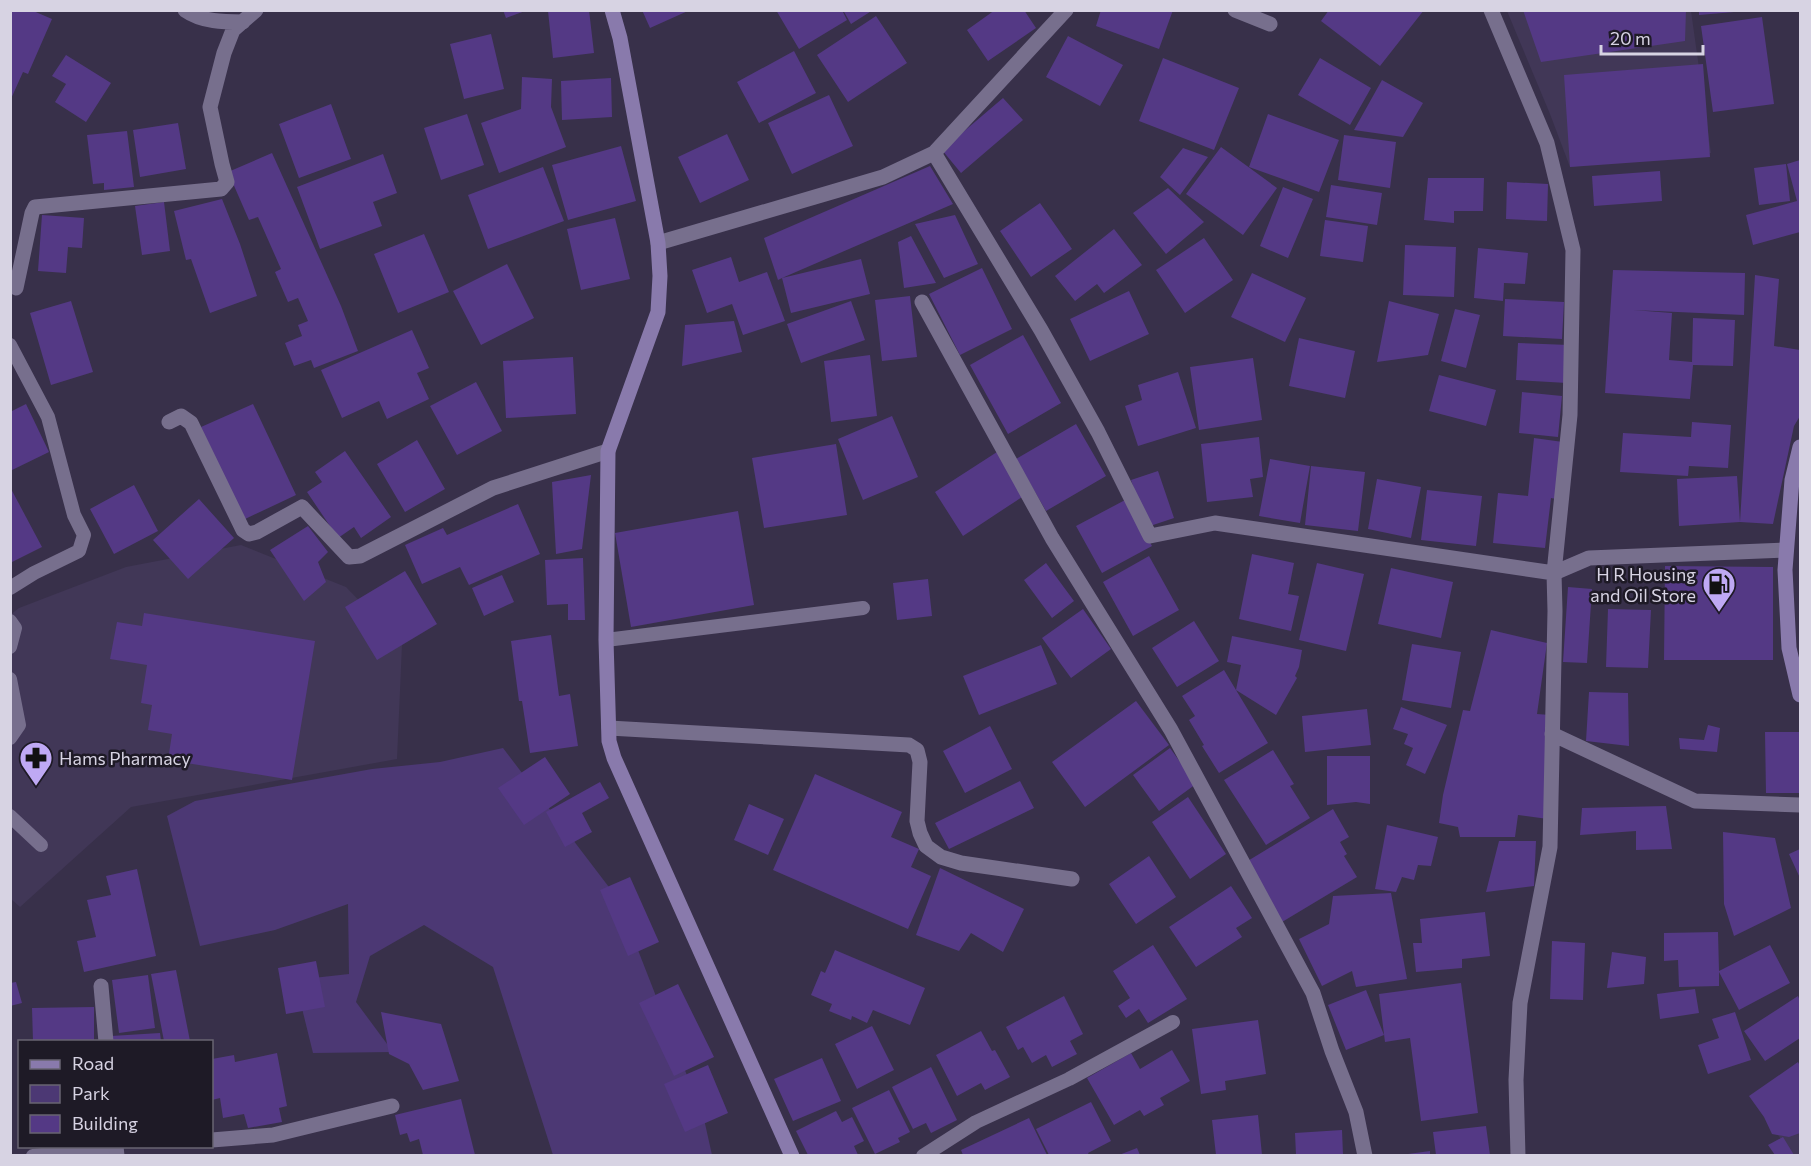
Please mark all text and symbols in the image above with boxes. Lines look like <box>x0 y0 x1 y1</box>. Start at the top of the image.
scale bar <box>1601 18 1703 56</box>
text: 20 m <box>1610 27 1651 49</box>
place label: H R Housing and Oil Store <box>1590 563 1696 606</box>
fuel station icon: H R Housing and Oil Store <box>1701 566 1737 613</box>
pharmacy icon: Hams Pharmacy <box>18 740 54 787</box>
place label: Hams Pharmacy <box>59 747 191 769</box>
legend <box>18 1040 213 1148</box>
text: Road <box>72 1052 114 1074</box>
text: Park <box>72 1082 110 1104</box>
text: Building <box>72 1112 138 1134</box>

